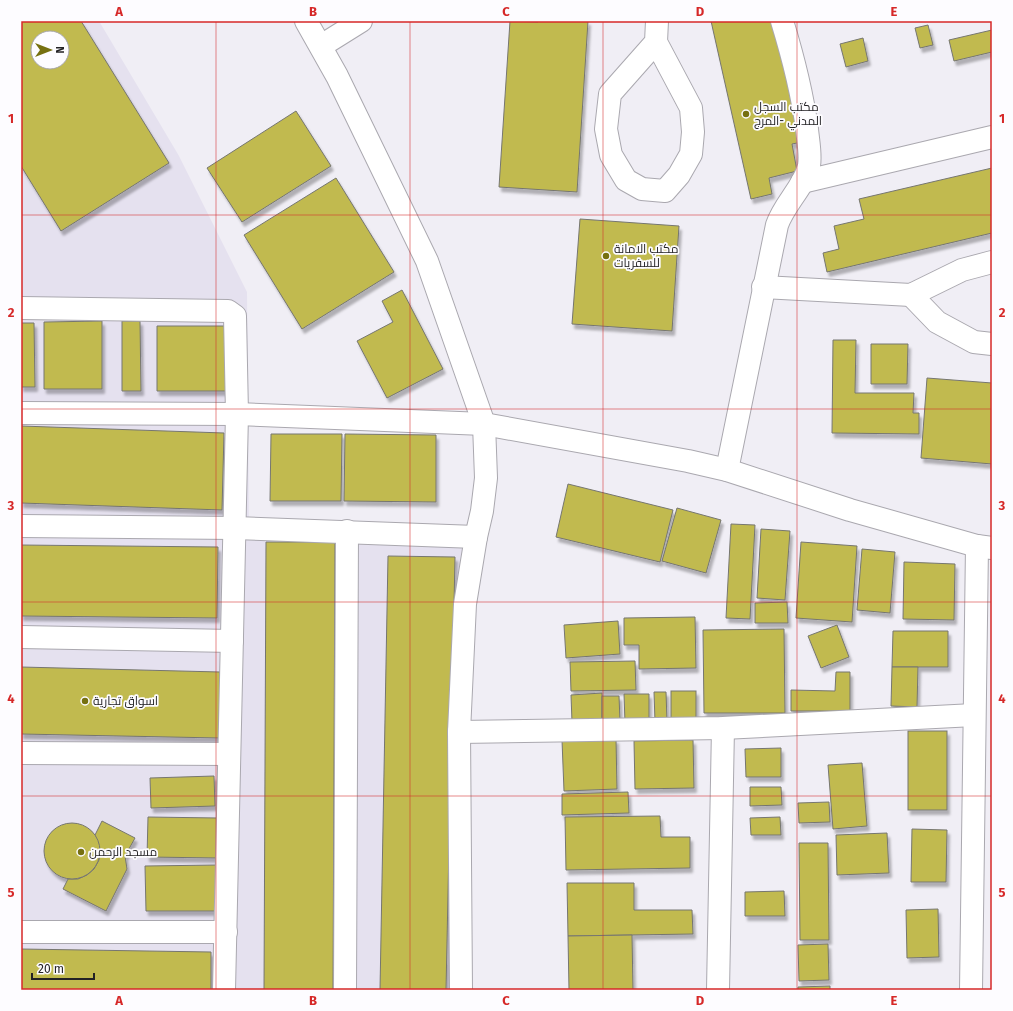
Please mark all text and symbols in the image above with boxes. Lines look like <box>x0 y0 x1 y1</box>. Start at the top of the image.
text: A <box>114 4 123 19</box>
text: B <box>309 4 317 19</box>
text: C <box>502 4 510 19</box>
text: D <box>696 4 705 19</box>
text: E <box>891 4 898 19</box>
north arrow <box>30 30 70 70</box>
text: N <box>53 46 66 54</box>
place label: مكتب السجل المدني -المرج <box>754 100 822 131</box>
marker: مكتب السجل المدني -المرج <box>741 109 751 119</box>
text: 1 <box>8 111 14 126</box>
text: 1 <box>999 111 1005 126</box>
place label: مكتب الامانة للسفريات <box>614 242 678 270</box>
marker: مكتب الامانة للسفريات <box>601 251 611 261</box>
text: 2 <box>8 305 15 320</box>
text: 2 <box>999 305 1006 320</box>
text: 3 <box>7 498 15 513</box>
text: 3 <box>998 498 1006 513</box>
text: 4 <box>7 691 15 706</box>
text: 4 <box>998 691 1006 706</box>
place label: اسواق تجارية <box>93 694 158 708</box>
marker: اسواق تجارية <box>80 696 90 706</box>
place label: مسجد الرحمن <box>89 845 157 859</box>
marker: مسجد الرحمن <box>76 847 86 857</box>
text: 5 <box>8 885 15 900</box>
text: 5 <box>999 885 1006 900</box>
scale bar <box>32 955 94 981</box>
text: 20 m <box>38 962 64 976</box>
text: A <box>114 993 123 1008</box>
text: B <box>309 993 317 1008</box>
text: C <box>502 993 510 1008</box>
text: D <box>696 993 705 1008</box>
text: E <box>891 993 898 1008</box>

